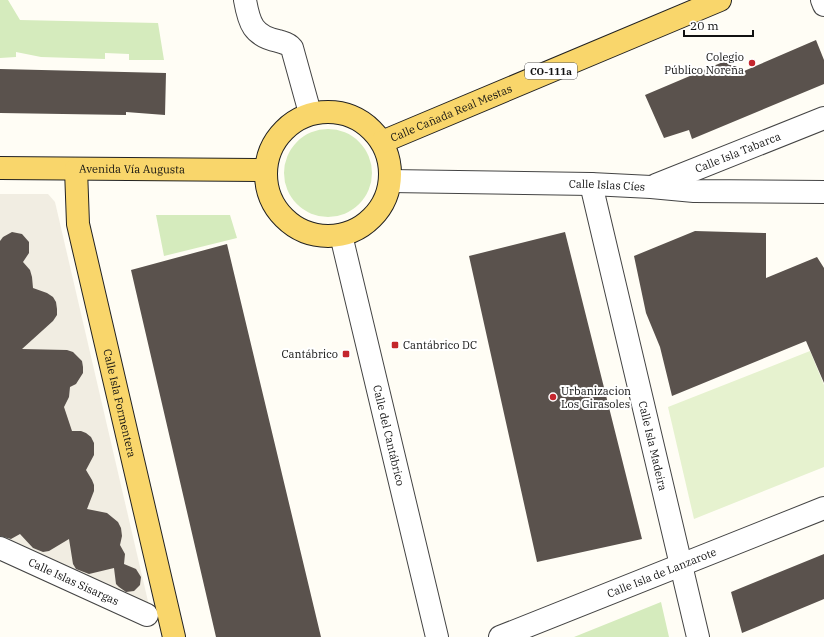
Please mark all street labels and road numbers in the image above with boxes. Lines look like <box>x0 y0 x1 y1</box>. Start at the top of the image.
road number: CO-111a <box>525 63 577 79</box>
street label: Calle Cañada Real Mestas <box>388 81 514 145</box>
street label: Calle Isla Tabarca <box>693 129 783 176</box>
street label: Avenida Vía Augusta <box>79 162 185 176</box>
street label: Calle Islas Cíes <box>569 177 646 194</box>
street label: Calle Isla Formentera <box>100 348 139 459</box>
street label: Calle del Cantábrico <box>370 384 408 487</box>
street label: Calle Isla Madeira <box>635 400 670 492</box>
street label: Calle Isla de Lanzarote <box>605 545 718 601</box>
street label: Calle Islas Sisargas <box>26 555 121 608</box>

